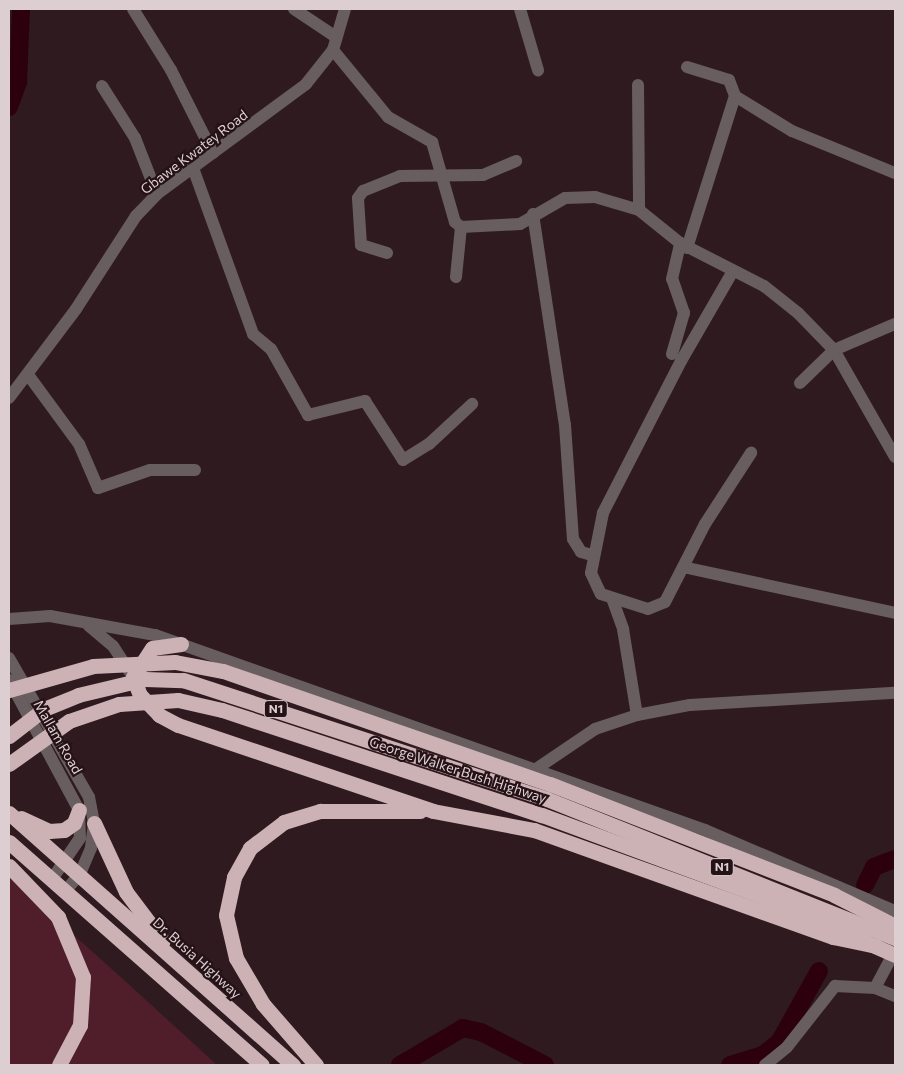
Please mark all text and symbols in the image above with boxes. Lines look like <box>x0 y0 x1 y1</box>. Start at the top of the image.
street label: Gbawe Kwatey Road <box>137 106 251 198</box>
street label: Mallam Road <box>30 697 86 777</box>
road number: N1 <box>264 700 288 719</box>
street label: George Walker Bush Highway <box>367 733 549 807</box>
road number: N1 <box>710 858 734 876</box>
street label: Dr. Busia Highway <box>149 914 245 1002</box>

